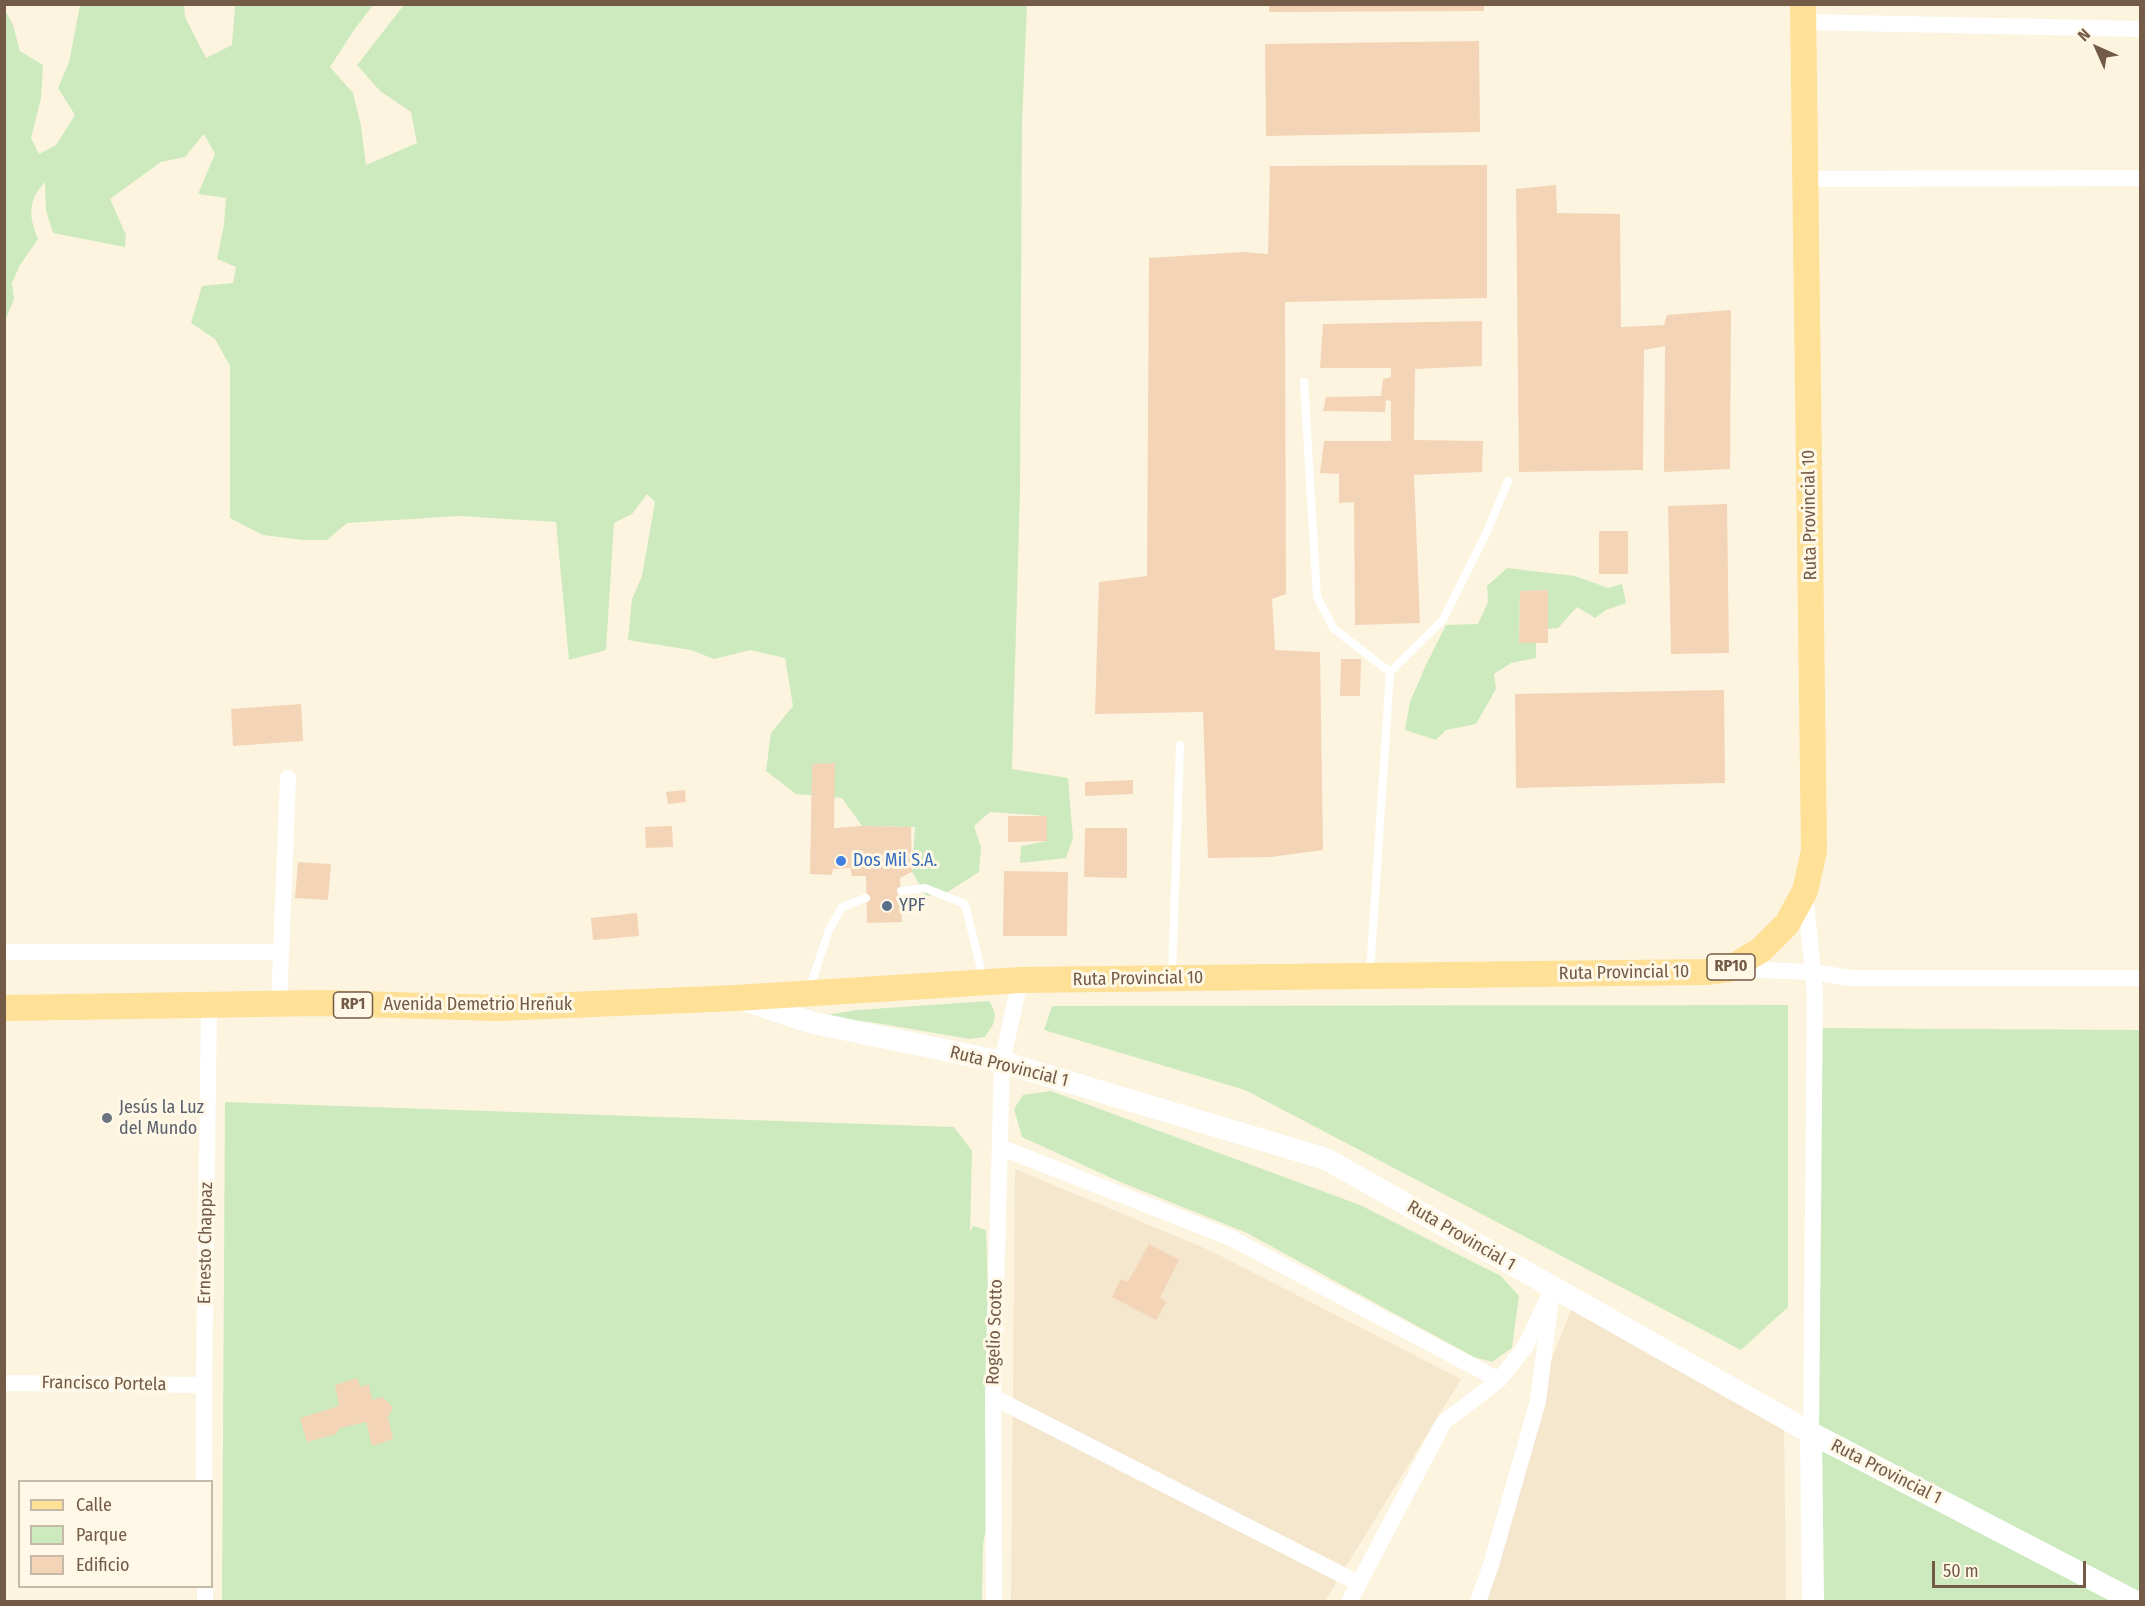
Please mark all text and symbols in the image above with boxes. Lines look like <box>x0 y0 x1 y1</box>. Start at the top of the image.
north arrow <box>2067 18 2127 78</box>
text: N <box>2074 25 2094 45</box>
street label: Ruta Provincial 10 <box>1798 450 1822 580</box>
place label: Dos Mil S.A. <box>853 850 937 872</box>
marker: Dos Mil S.A. <box>834 854 848 868</box>
place label: YPF <box>899 895 925 917</box>
marker: YPF <box>880 899 894 913</box>
road number: RP10 <box>1707 954 1755 980</box>
street label: Ruta Provincial 10 <box>1559 961 1689 985</box>
street label: Ruta Provincial 10 <box>1073 967 1203 991</box>
road number: RP1 <box>334 992 372 1018</box>
street label: Avenida Demetrio Hreñuk <box>384 994 572 1016</box>
street label: Ruta Provincial 1 <box>948 1042 1070 1092</box>
place label: Jesús la Luz del Mundo <box>119 1097 204 1140</box>
marker: Jesús la Luz del Mundo <box>100 1111 114 1125</box>
street label: Ernesto Chappaz <box>194 1182 218 1304</box>
street label: Ruta Provincial 1 <box>1403 1196 1519 1276</box>
street label: Rogelio Scotto <box>982 1279 1008 1385</box>
street label: Francisco Portela <box>41 1372 167 1396</box>
street label: Ruta Provincial 1 <box>1827 1435 1945 1509</box>
legend <box>18 1480 213 1588</box>
text: Calle <box>76 1494 112 1516</box>
text: Parque <box>76 1524 127 1546</box>
scale bar <box>1935 1549 2090 1587</box>
text: Edificio <box>76 1554 129 1576</box>
text: 50 m <box>1943 1560 1979 1582</box>

